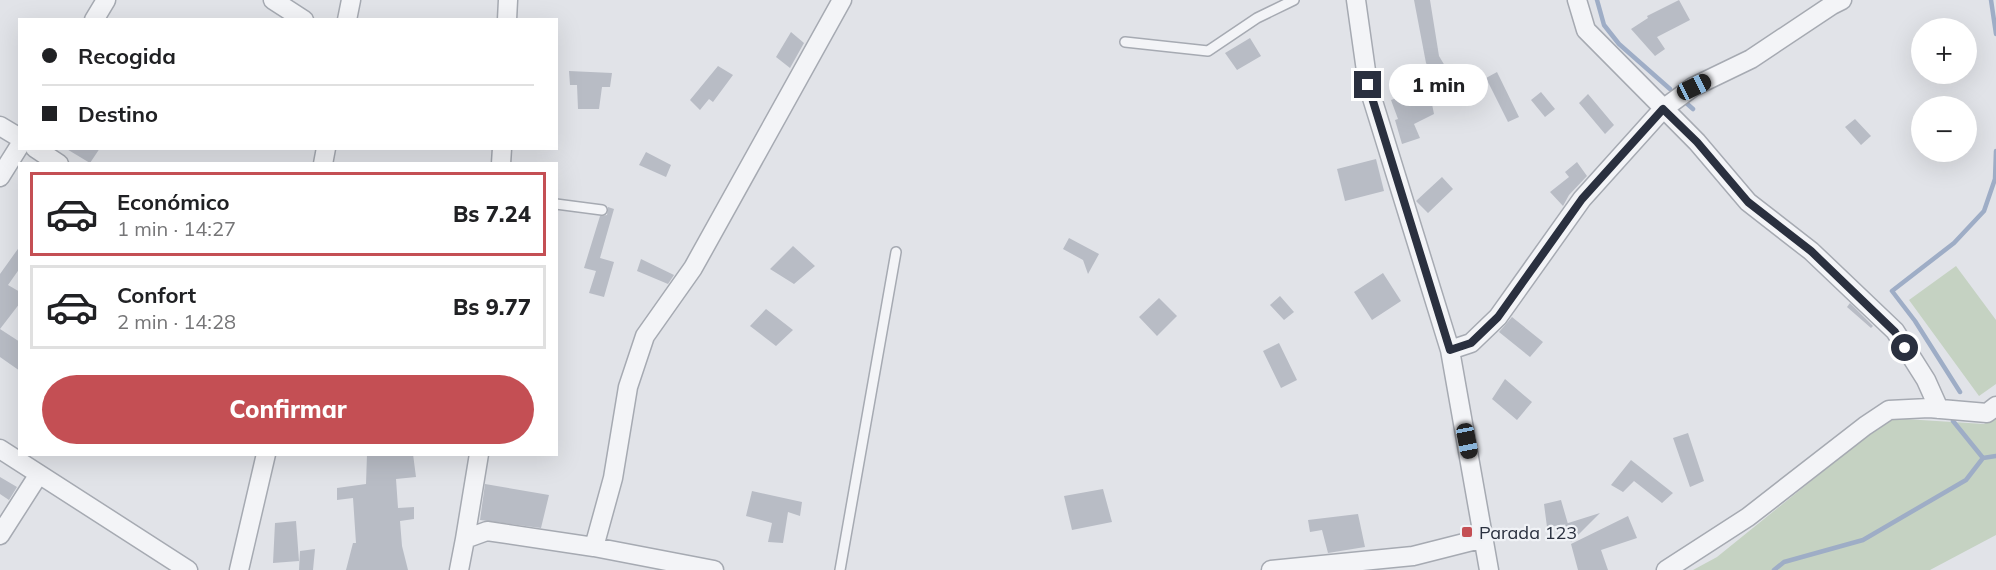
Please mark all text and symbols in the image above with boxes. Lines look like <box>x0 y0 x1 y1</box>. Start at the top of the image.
map controls <box>1911 18 1977 162</box>
button: + <box>1911 18 1977 84</box>
text: Recogida <box>78 42 176 70</box>
callout: 1 min <box>1389 64 1488 106</box>
route end <box>1354 71 1381 98</box>
car <box>1674 71 1714 103</box>
text: 1 min <box>1412 72 1465 97</box>
button: − <box>1911 96 1977 162</box>
text: Destino <box>78 100 158 128</box>
icon: car <box>45 187 99 241</box>
text: Económico <box>117 188 230 216</box>
text: Bs 7.24 <box>453 200 531 228</box>
text: 1 min · 14:27 <box>117 216 236 241</box>
icon: car <box>45 280 99 334</box>
text: Confort <box>117 281 196 309</box>
text: Bs 9.77 <box>453 293 531 321</box>
text: 2 min · 14:28 <box>117 309 236 334</box>
route start <box>1891 334 1918 361</box>
button: Confirmar <box>42 375 534 444</box>
car <box>1455 422 1479 460</box>
place label: Parada 123 <box>1479 521 1577 544</box>
marker: Parada 123 <box>1460 525 1474 539</box>

